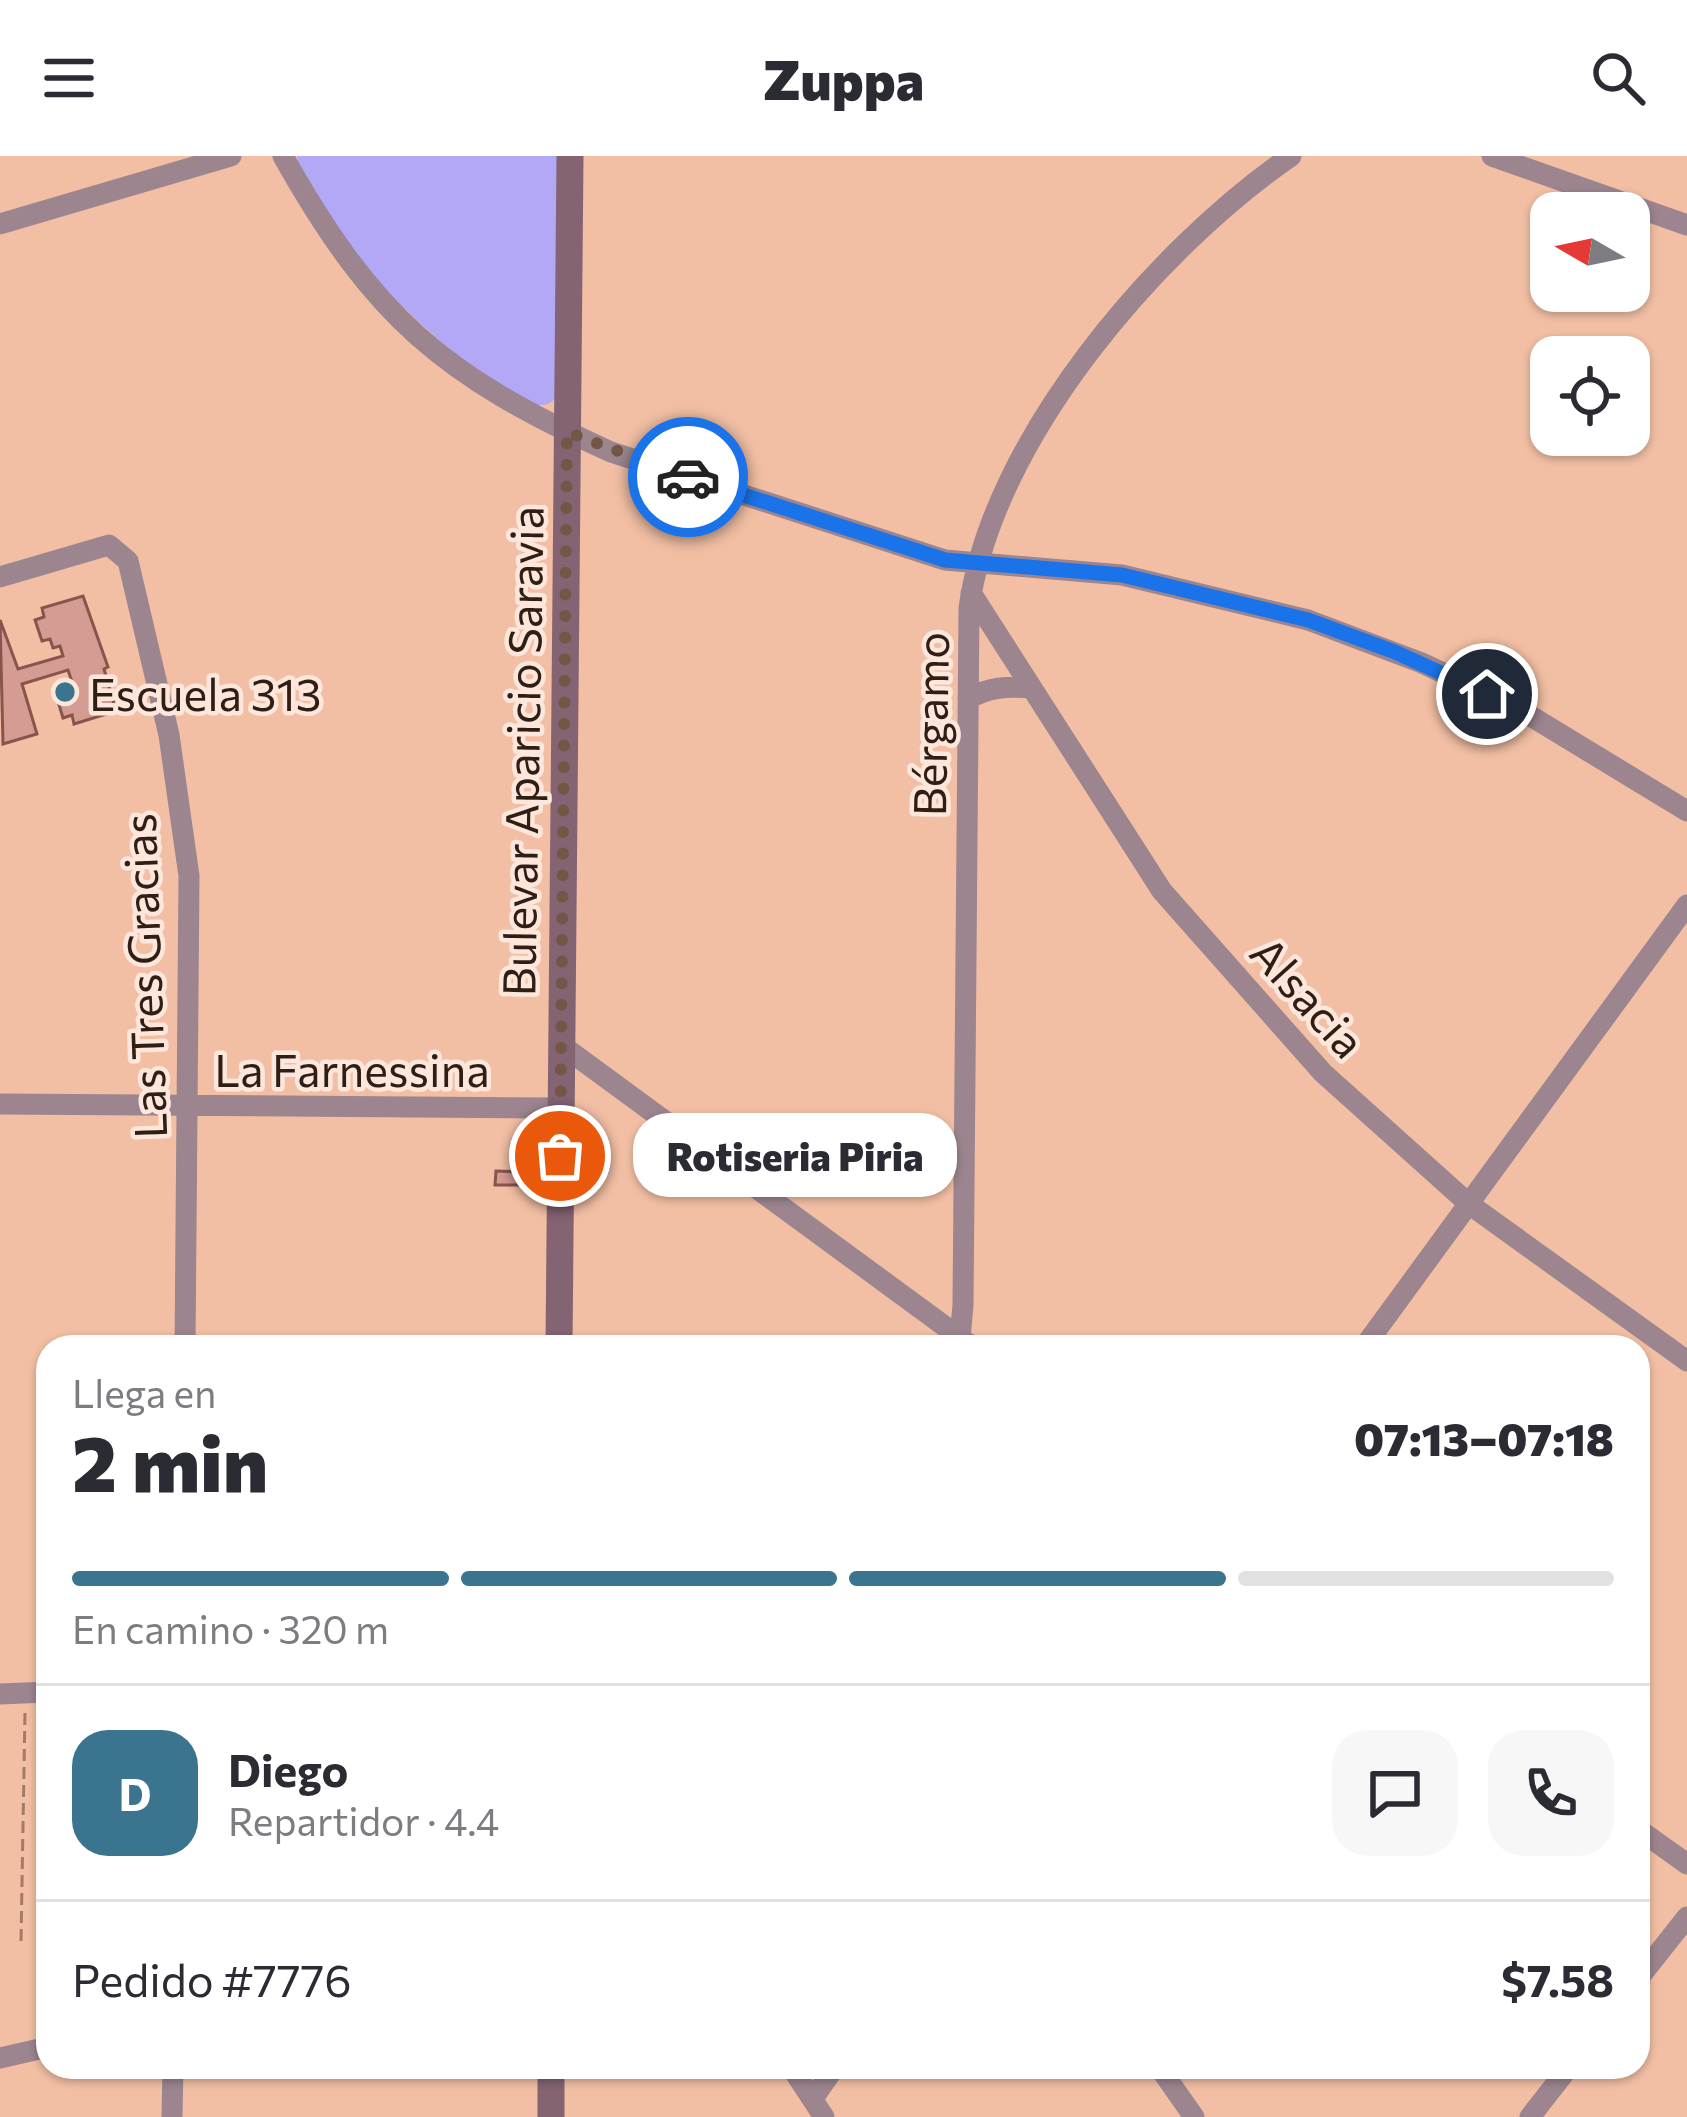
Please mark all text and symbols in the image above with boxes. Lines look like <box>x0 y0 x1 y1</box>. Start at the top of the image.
icon: menu <box>36 45 102 111</box>
text: Zuppa <box>763 45 924 111</box>
icon: search <box>1585 45 1651 111</box>
north arrow <box>1530 192 1650 312</box>
map controls <box>1530 192 1650 456</box>
button: locate <box>1530 336 1650 456</box>
courier <box>628 417 748 537</box>
icon: car <box>655 444 721 510</box>
street label: Bulevar Aparicio Saravia <box>489 505 553 997</box>
street label: Bérgamo <box>900 631 958 817</box>
pin <box>1436 643 1538 745</box>
icon: home <box>1454 661 1520 727</box>
place label: Escuela 313 <box>89 665 321 720</box>
marker: Escuela 313 <box>52 679 78 705</box>
street label: Las Tres Gracias <box>110 812 176 1140</box>
street label: Alsacia <box>1240 924 1378 1068</box>
street label: La Farnessina <box>214 1041 490 1096</box>
pin <box>509 1105 611 1207</box>
callout: Rotiseria Piria <box>632 1114 956 1198</box>
icon: bag <box>527 1123 593 1189</box>
text: Rotiseria Piria <box>666 1131 924 1179</box>
text: Llega en <box>72 1368 216 1416</box>
text: 07:13–07:18 <box>1354 1410 1614 1465</box>
text: 2 min <box>72 1413 268 1508</box>
text: En camino · 320 m <box>72 1604 389 1652</box>
button: chat <box>1332 1730 1458 1856</box>
button: phone <box>1488 1730 1614 1856</box>
text: Diego <box>228 1741 348 1796</box>
text: D <box>118 1765 152 1820</box>
text: Repartidor · 4.4 <box>228 1796 499 1844</box>
text: Pedido #7776 <box>72 1951 351 2006</box>
text: $7.58 <box>1501 1951 1614 2006</box>

